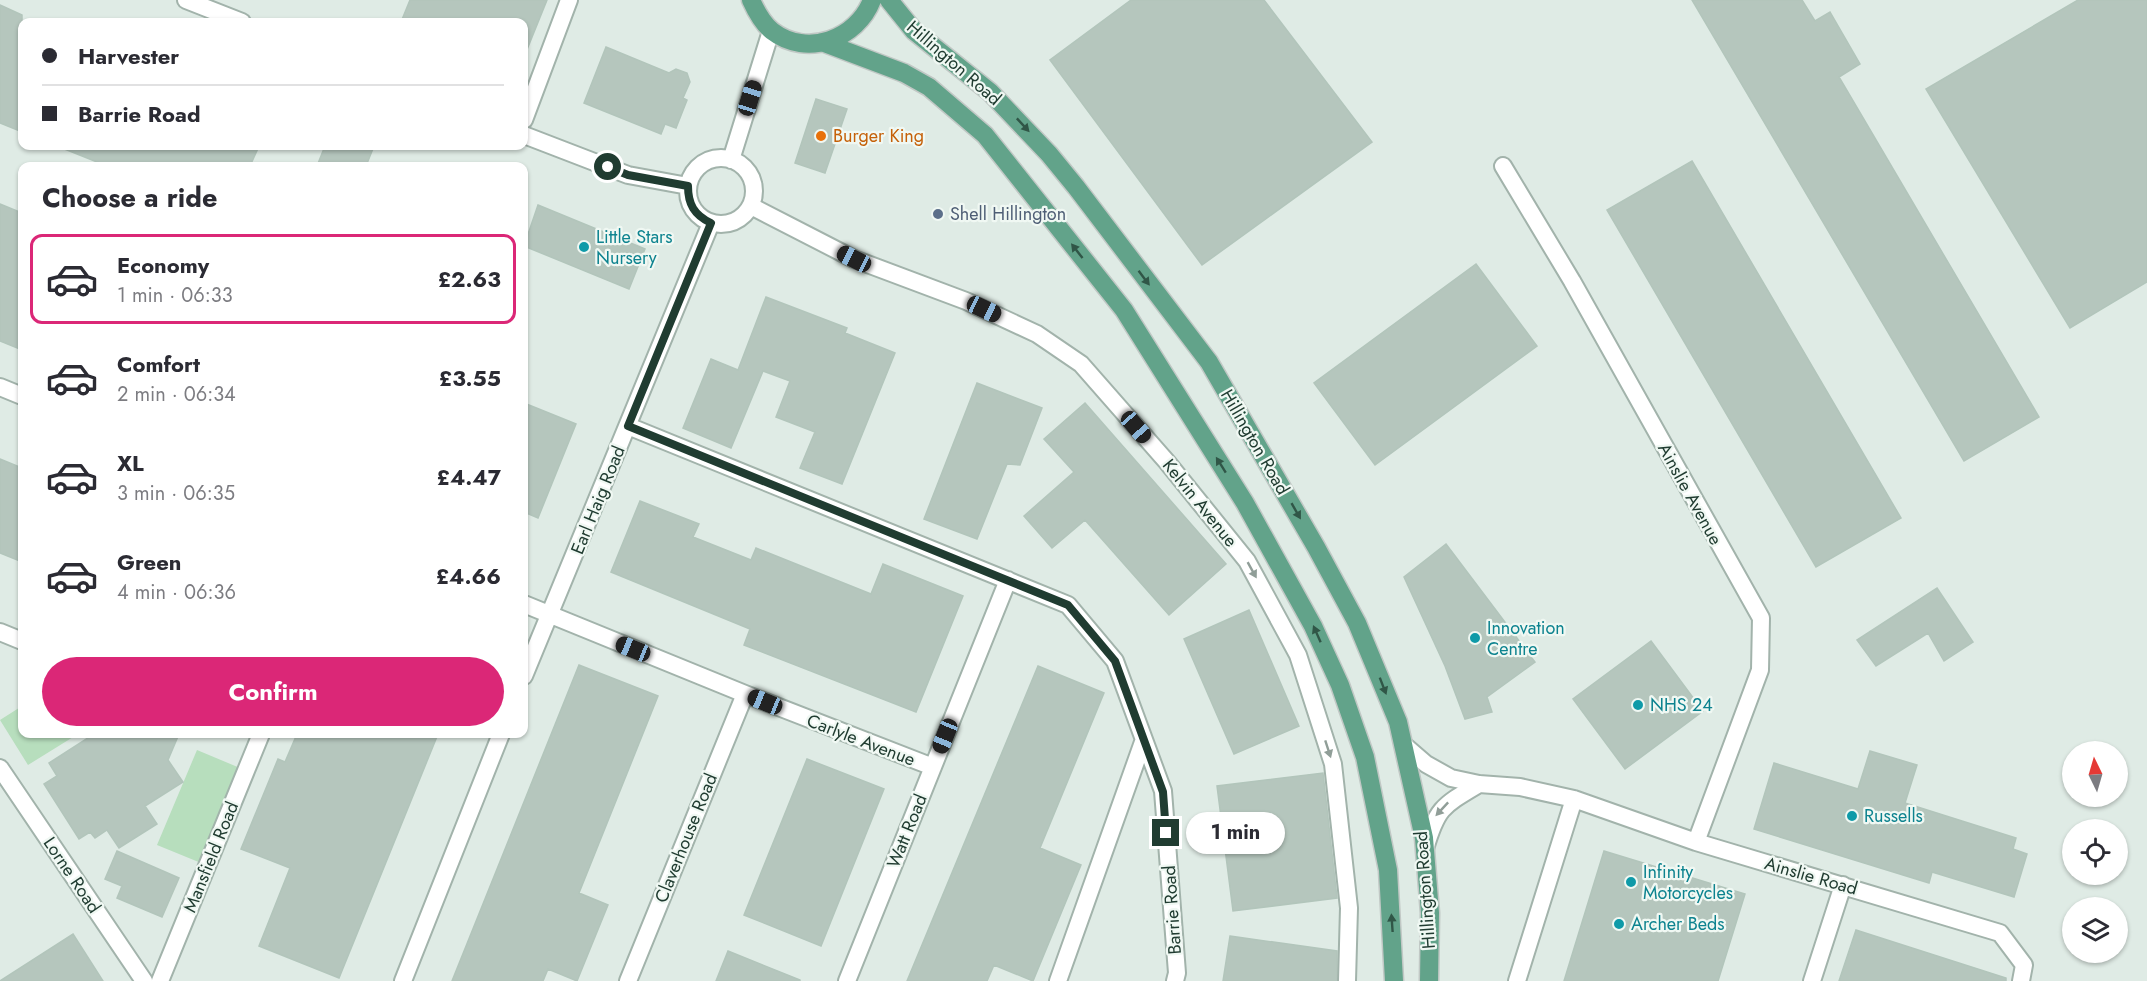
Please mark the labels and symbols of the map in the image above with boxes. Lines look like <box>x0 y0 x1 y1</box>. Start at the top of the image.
street label: Hillington Road <box>901 14 1007 112</box>
car <box>736 78 764 118</box>
one-way arrow <box>1016 118 1030 133</box>
place label: Burger King <box>833 123 924 149</box>
marker: Burger King <box>814 129 828 143</box>
route start <box>594 153 621 180</box>
place label: Shell Hillington <box>950 201 1066 227</box>
marker: Shell Hillington <box>931 207 945 221</box>
place label: Little Stars Nursery <box>596 224 673 271</box>
marker: Little Stars Nursery <box>577 240 591 254</box>
car <box>834 243 874 275</box>
one-way arrow <box>1072 243 1084 258</box>
one-way arrow <box>1138 269 1150 285</box>
car <box>964 293 1004 325</box>
street label: Hillington Road <box>1214 384 1296 500</box>
car <box>1117 408 1155 446</box>
street label: Ainslie Avenue <box>1651 438 1729 550</box>
street label: Earl Haig Road <box>564 442 632 558</box>
street label: Kelvin Avenue <box>1156 453 1244 553</box>
one-way arrow <box>1215 456 1226 473</box>
one-way arrow <box>1290 503 1300 520</box>
one-way arrow <box>1247 562 1257 579</box>
place label: Innovation Centre <box>1487 615 1565 662</box>
one-way arrow <box>1312 626 1321 643</box>
marker: Innovation Centre <box>1468 631 1482 645</box>
car <box>613 634 653 664</box>
one-way arrow <box>1378 677 1388 695</box>
car <box>745 687 785 717</box>
place label: NHS 24 <box>1650 692 1713 718</box>
marker: NHS 24 <box>1631 698 1645 712</box>
street label: Carlyle Avenue <box>803 707 919 773</box>
car <box>930 716 960 756</box>
one-way arrow <box>1324 740 1334 758</box>
north arrow <box>2062 741 2128 807</box>
street label: Claverhouse Road <box>648 769 724 907</box>
street label: Watt Road <box>880 790 934 872</box>
street label: Mansfield Road <box>177 798 245 916</box>
one-way arrow <box>1435 802 1449 817</box>
place label: Russells <box>1864 803 1923 829</box>
marker: Russells <box>1845 809 1859 823</box>
callout: 1 min <box>1187 812 1286 854</box>
route end <box>1152 819 1179 846</box>
street label: Hillington Road <box>1408 830 1442 950</box>
street label: Lorne Road <box>37 832 107 918</box>
street label: Ainslie Road <box>1761 850 1861 902</box>
place label: Infinity Motorcycles <box>1643 859 1733 906</box>
street label: Barrie Road <box>1156 865 1188 955</box>
marker: Infinity Motorcycles <box>1624 875 1638 889</box>
place label: Archer Beds <box>1631 911 1725 937</box>
one-way arrow <box>1387 913 1397 932</box>
marker: Archer Beds <box>1612 917 1626 931</box>

